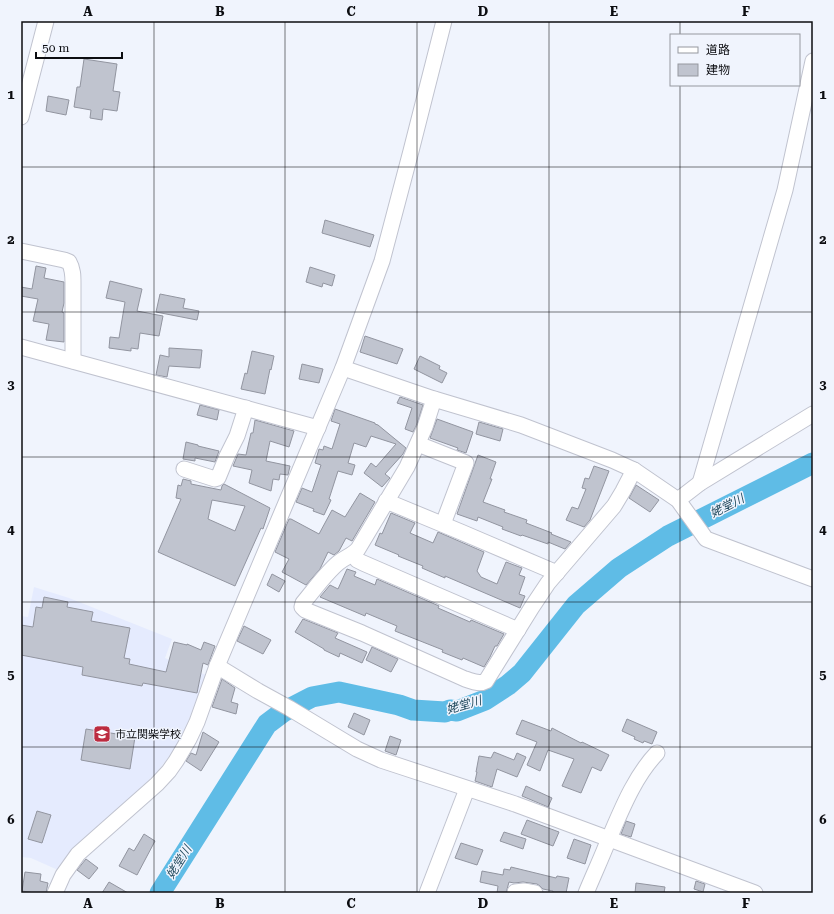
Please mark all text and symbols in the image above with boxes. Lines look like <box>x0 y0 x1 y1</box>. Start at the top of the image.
text: A <box>83 4 93 19</box>
text: B <box>215 4 225 19</box>
text: C <box>346 4 356 19</box>
text: D <box>478 4 488 19</box>
text: E <box>610 4 618 19</box>
text: F <box>742 4 750 19</box>
scale bar <box>36 34 122 60</box>
legend <box>670 34 800 86</box>
text: 50 m <box>42 41 69 55</box>
text: 道路 <box>706 43 730 57</box>
text: 建物 <box>706 63 730 77</box>
text: 1 <box>7 87 15 102</box>
text: 1 <box>819 87 827 102</box>
text: 2 <box>7 232 15 247</box>
text: 2 <box>819 232 827 247</box>
text: 3 <box>7 377 15 392</box>
text: 3 <box>819 377 827 392</box>
water label: 姥堂川 <box>708 491 748 520</box>
text: 4 <box>7 522 15 537</box>
text: 4 <box>819 522 827 537</box>
text: 5 <box>7 667 15 682</box>
text: 5 <box>819 667 827 682</box>
water label: 姥堂川 <box>445 693 485 717</box>
school or university icon: 市立関柴学校 <box>92 724 112 744</box>
place label: 市立関柴学校 <box>115 728 181 741</box>
text: 6 <box>7 812 15 827</box>
text: 6 <box>819 812 827 827</box>
water label: 姥堂川 <box>164 841 196 881</box>
text: A <box>83 896 93 911</box>
text: B <box>215 896 225 911</box>
text: C <box>346 896 356 911</box>
text: D <box>478 896 488 911</box>
text: E <box>610 896 618 911</box>
text: F <box>742 896 750 911</box>

